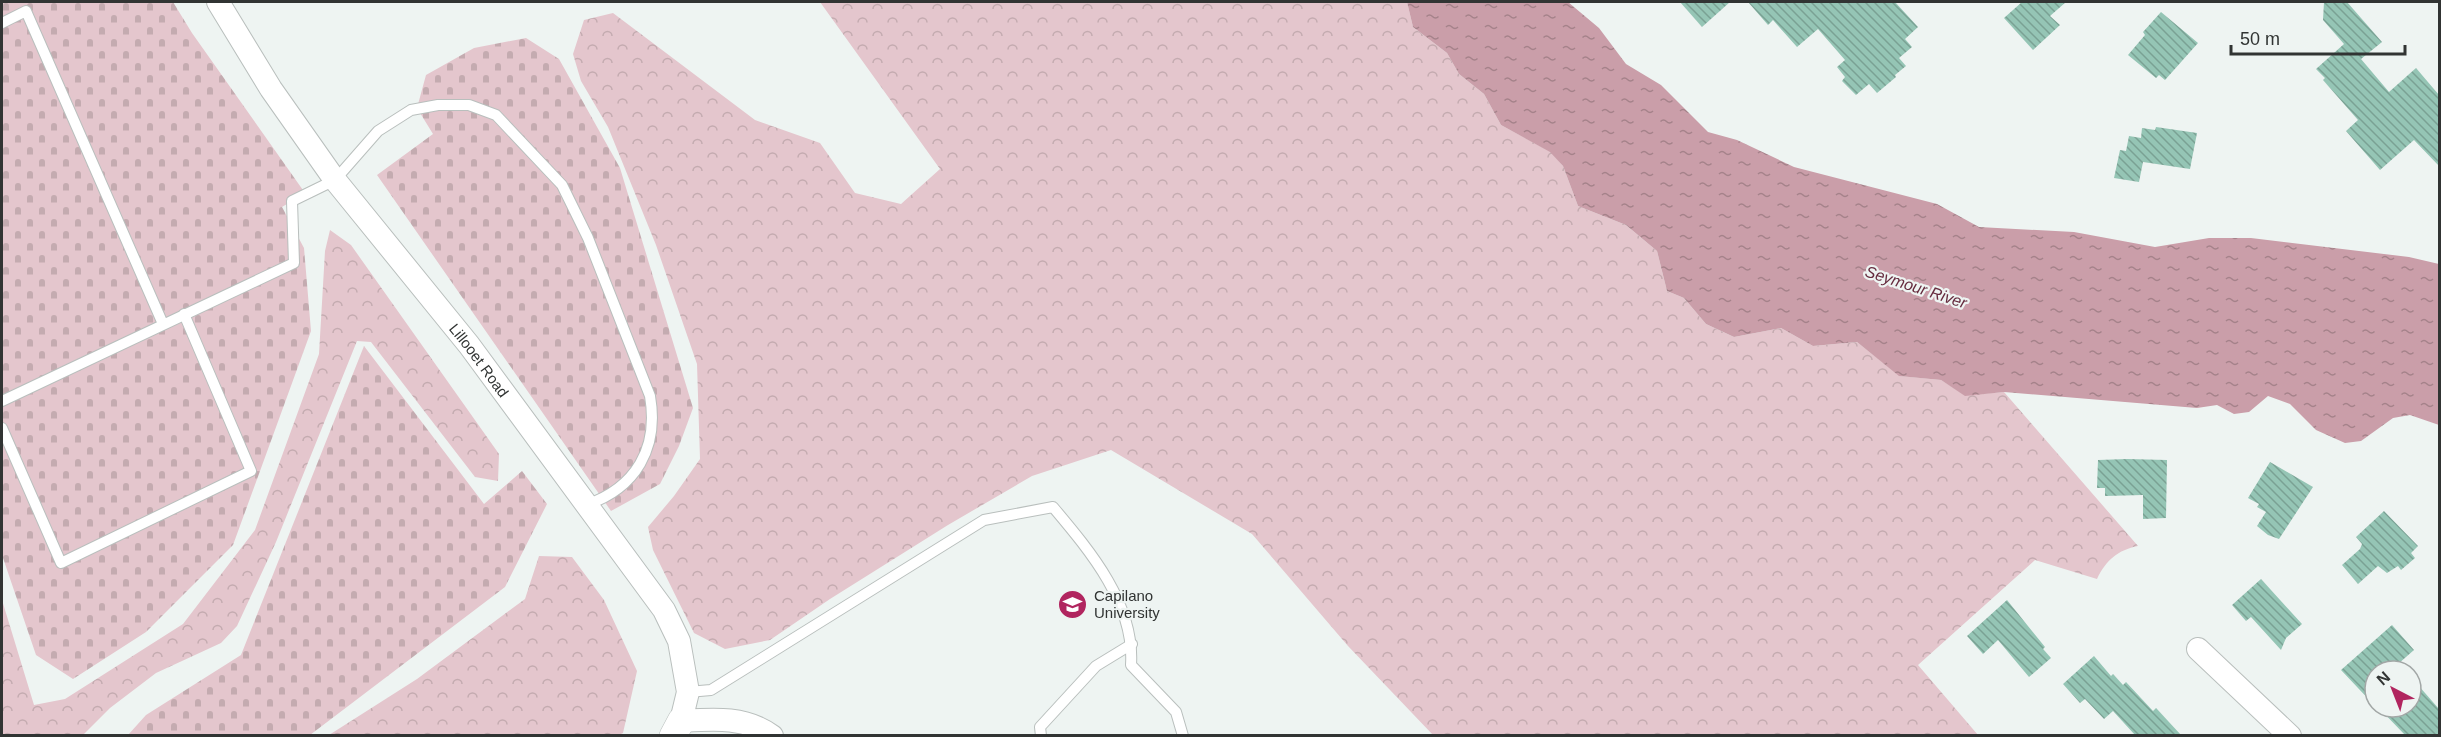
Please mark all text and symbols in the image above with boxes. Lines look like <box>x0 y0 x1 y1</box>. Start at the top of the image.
scale bar <box>2231 18 2405 56</box>
text: 50 m <box>2240 29 2280 49</box>
water label: Seymour River <box>1863 263 1970 312</box>
street label: Lillooet Road <box>446 320 513 400</box>
place label: Capilano University <box>1094 587 1160 621</box>
school or university icon: Capilano University <box>1057 588 1089 620</box>
north arrow <box>2363 659 2423 719</box>
text: N <box>2373 668 2393 688</box>

